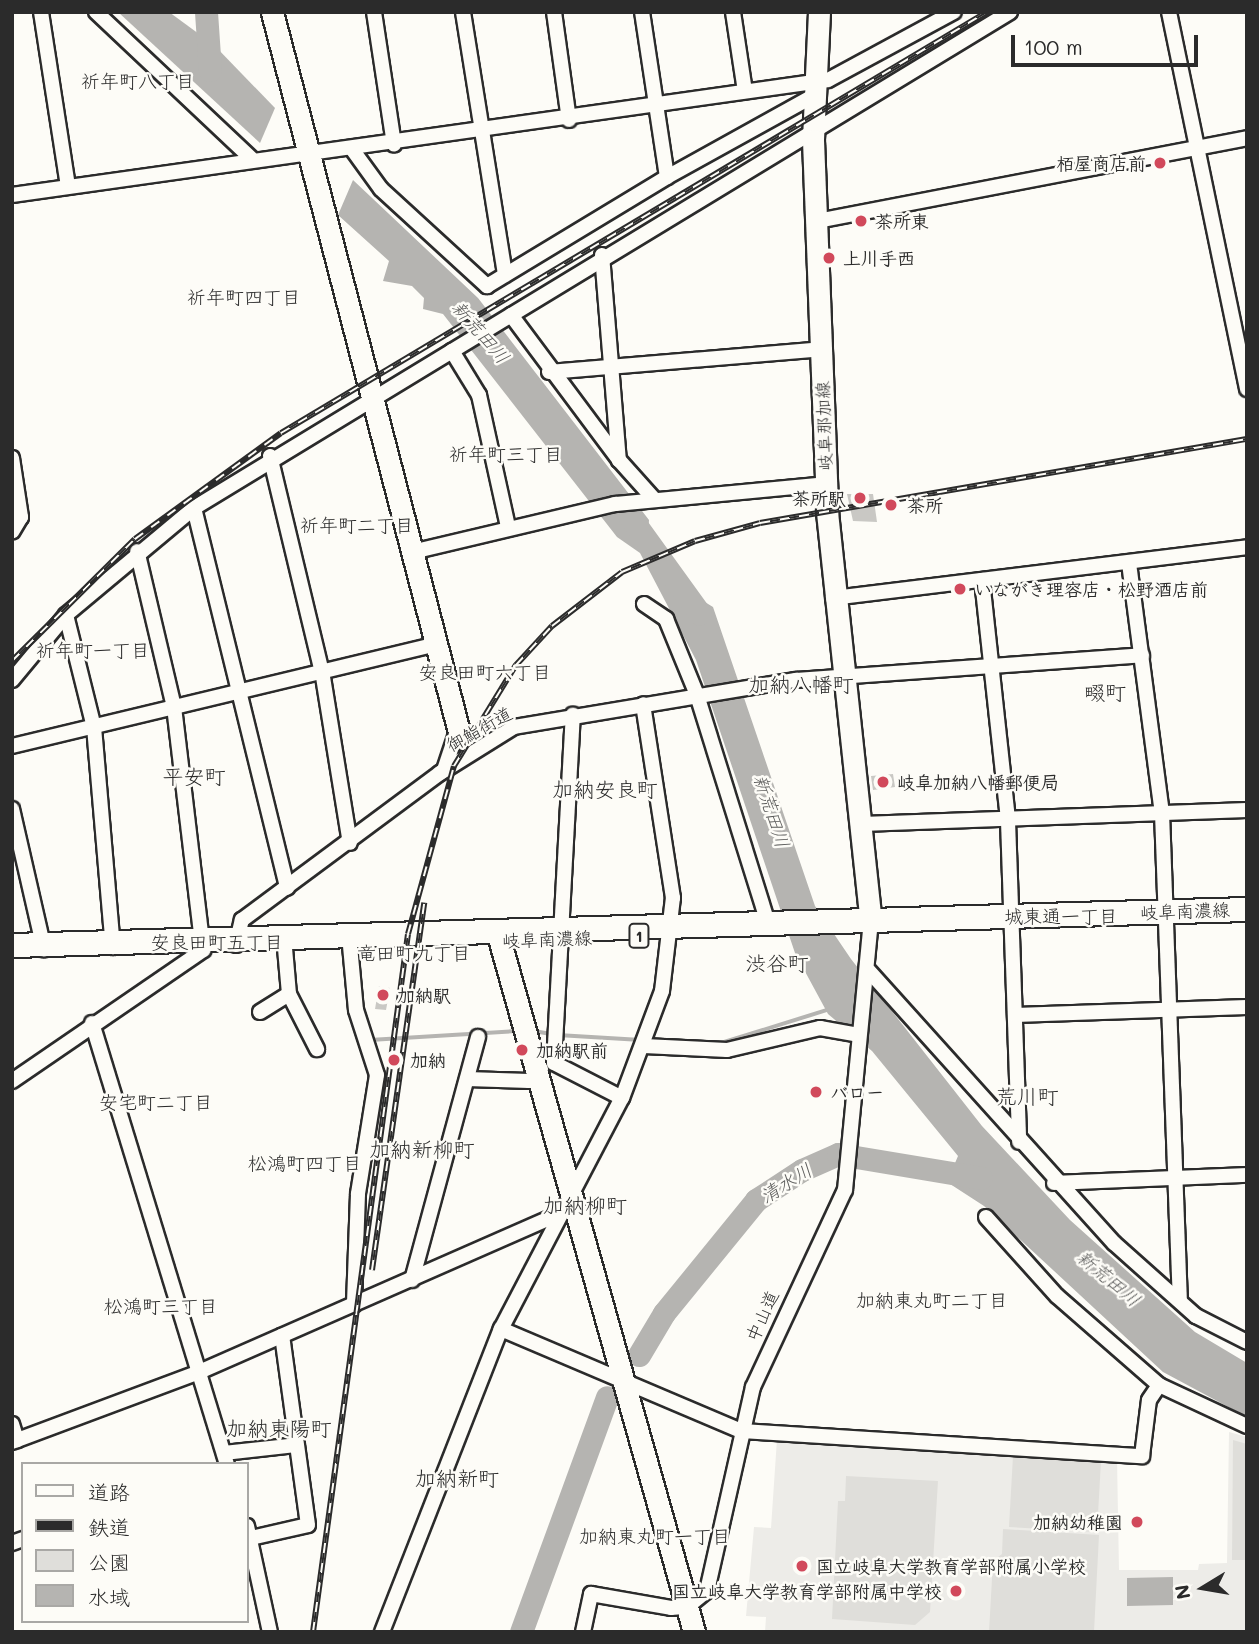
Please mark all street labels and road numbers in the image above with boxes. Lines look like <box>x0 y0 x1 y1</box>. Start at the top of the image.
street label: 岐阜那加線 <box>812 381 836 471</box>
street label: 御鮨街道 <box>442 702 516 756</box>
street label: 岐阜南濃線 <box>1140 899 1230 923</box>
road number: 1 <box>627 924 651 948</box>
street label: 岐阜南濃線 <box>502 927 592 951</box>
street label: 中山道 <box>741 1287 783 1345</box>

